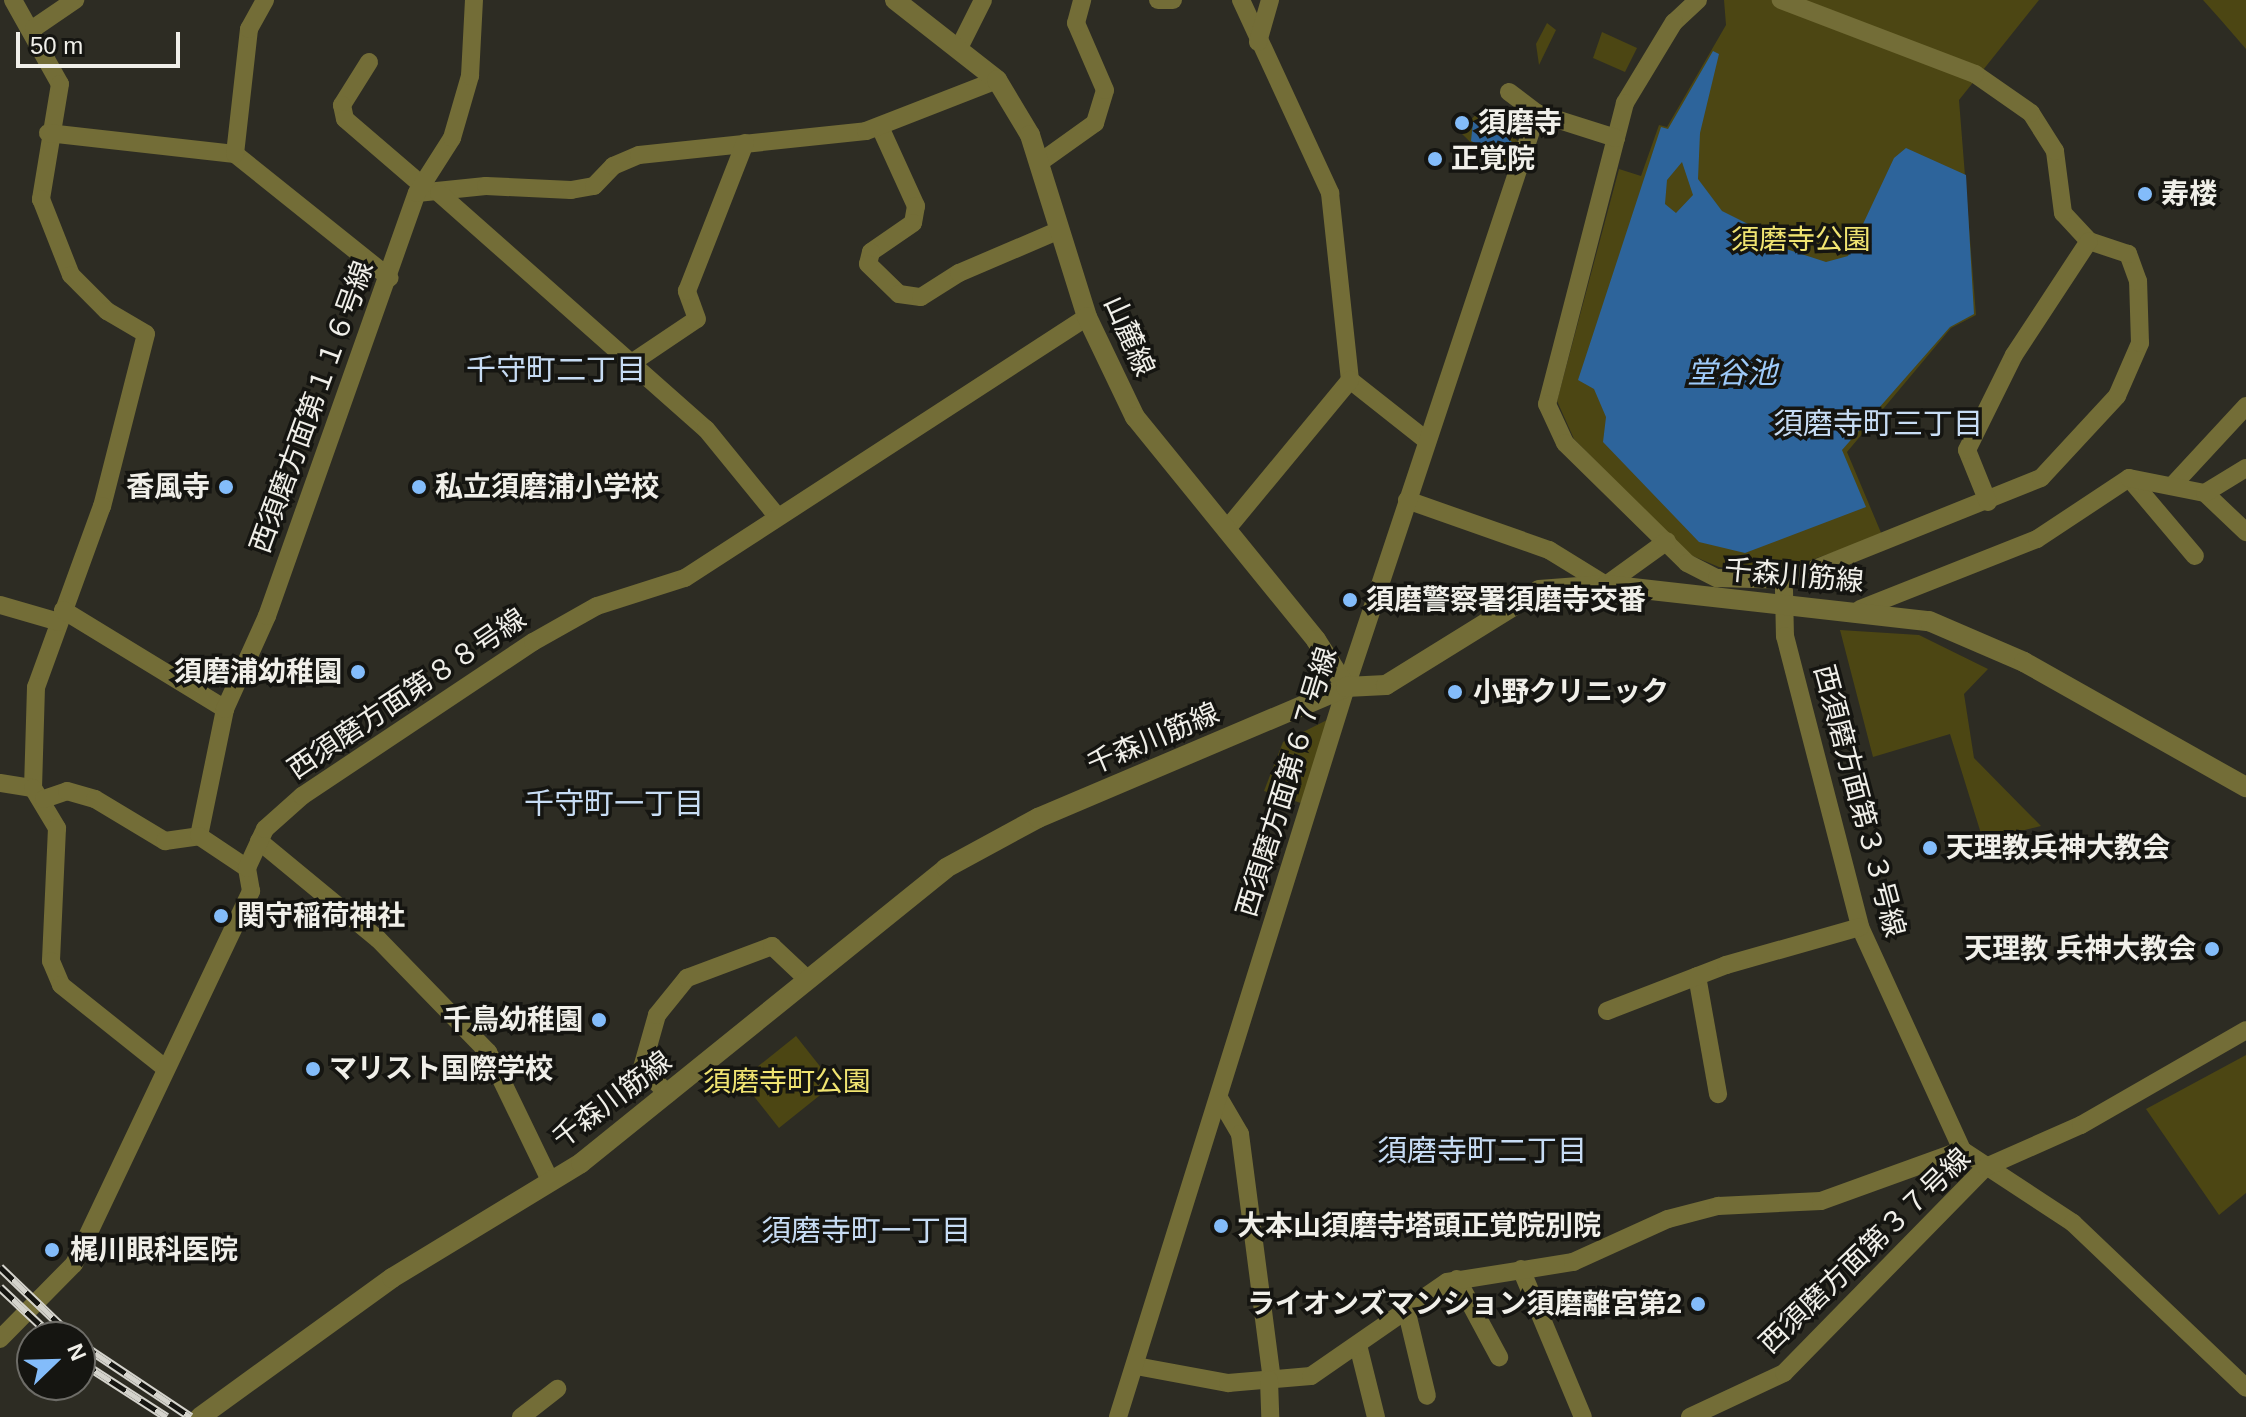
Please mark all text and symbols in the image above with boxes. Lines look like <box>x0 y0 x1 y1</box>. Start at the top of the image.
scale bar <box>20 16 184 66</box>
text: 50 m <box>30 32 83 59</box>
place label: 須磨寺 <box>1478 106 1562 140</box>
marker: 須磨寺 <box>1453 114 1471 132</box>
place label: 正覚院 <box>1451 142 1535 176</box>
marker: 正覚院 <box>1426 150 1444 168</box>
place label: 寿楼 <box>2161 177 2217 211</box>
marker: 寿楼 <box>2136 185 2154 203</box>
park label: 須磨寺公園 <box>1731 223 1871 257</box>
street label: 西須磨方面第１１６号線 <box>244 257 380 557</box>
street label: 山麓線 <box>1097 291 1161 381</box>
district label: 千守町二丁目 <box>466 352 646 388</box>
water label: 堂谷池 <box>1687 355 1777 391</box>
district label: 須磨寺町三丁目 <box>1773 406 1983 442</box>
place label: 香風寺 <box>126 470 210 504</box>
place label: 私立須磨浦小学校 <box>435 470 659 504</box>
marker: 香風寺 <box>217 478 235 496</box>
marker: 私立須磨浦小学校 <box>410 478 428 496</box>
street label: 千森川筋線 <box>1723 553 1865 599</box>
place label: 須磨警察署須磨寺交番 <box>1366 583 1646 617</box>
marker: 須磨警察署須磨寺交番 <box>1341 591 1359 609</box>
street label: 西須磨方面第８８号線 <box>282 602 532 786</box>
street label: 西須磨方面第６７号線 <box>1230 643 1344 921</box>
place label: 須磨浦幼稚園 <box>174 655 342 689</box>
street label: 西須磨方面第３３号線 <box>1807 661 1911 941</box>
marker: 須磨浦幼稚園 <box>349 663 367 681</box>
place label: 小野クリニック <box>1473 675 1669 709</box>
marker: 小野クリニック <box>1444 681 1466 703</box>
street label: 千森川筋線 <box>1082 696 1224 782</box>
district label: 千守町一丁目 <box>524 786 704 822</box>
place label: 天理教兵神大教会 <box>1946 831 2170 865</box>
marker: 天理教兵神大教会 <box>1921 839 1939 857</box>
place label: 関守稲荷神社 <box>237 899 405 933</box>
marker: 関守稲荷神社 <box>212 907 230 925</box>
place label: 天理教 兵神大教会 <box>1964 932 2196 966</box>
marker: 天理教 兵神大教会 <box>2203 940 2221 958</box>
place label: 千鳥幼稚園 <box>443 1003 583 1037</box>
marker: 千鳥幼稚園 <box>590 1011 608 1029</box>
street label: 千森川筋線 <box>546 1044 678 1156</box>
place label: マリスト国際学校 <box>329 1052 553 1086</box>
marker: マリスト国際学校 <box>304 1060 322 1078</box>
park label: 須磨寺町公園 <box>703 1065 871 1099</box>
district label: 須磨寺町二丁目 <box>1377 1133 1587 1169</box>
street label: 西須磨方面第３７号線 <box>1753 1142 1977 1360</box>
place label: 大本山須磨寺塔頭正覚院別院 <box>1237 1209 1601 1243</box>
district label: 須磨寺町一丁目 <box>761 1213 971 1249</box>
marker: 大本山須磨寺塔頭正覚院別院 <box>1212 1217 1230 1235</box>
place label: 梶川眼科医院 <box>70 1233 238 1267</box>
marker: 梶川眼科医院 <box>41 1239 63 1261</box>
place label: ライオンズマンション須磨離宮第2 <box>1246 1287 1682 1321</box>
marker: ライオンズマンション須磨離宮第2 <box>1689 1295 1707 1313</box>
north arrow <box>16 1321 96 1401</box>
text: N <box>62 1340 91 1364</box>

